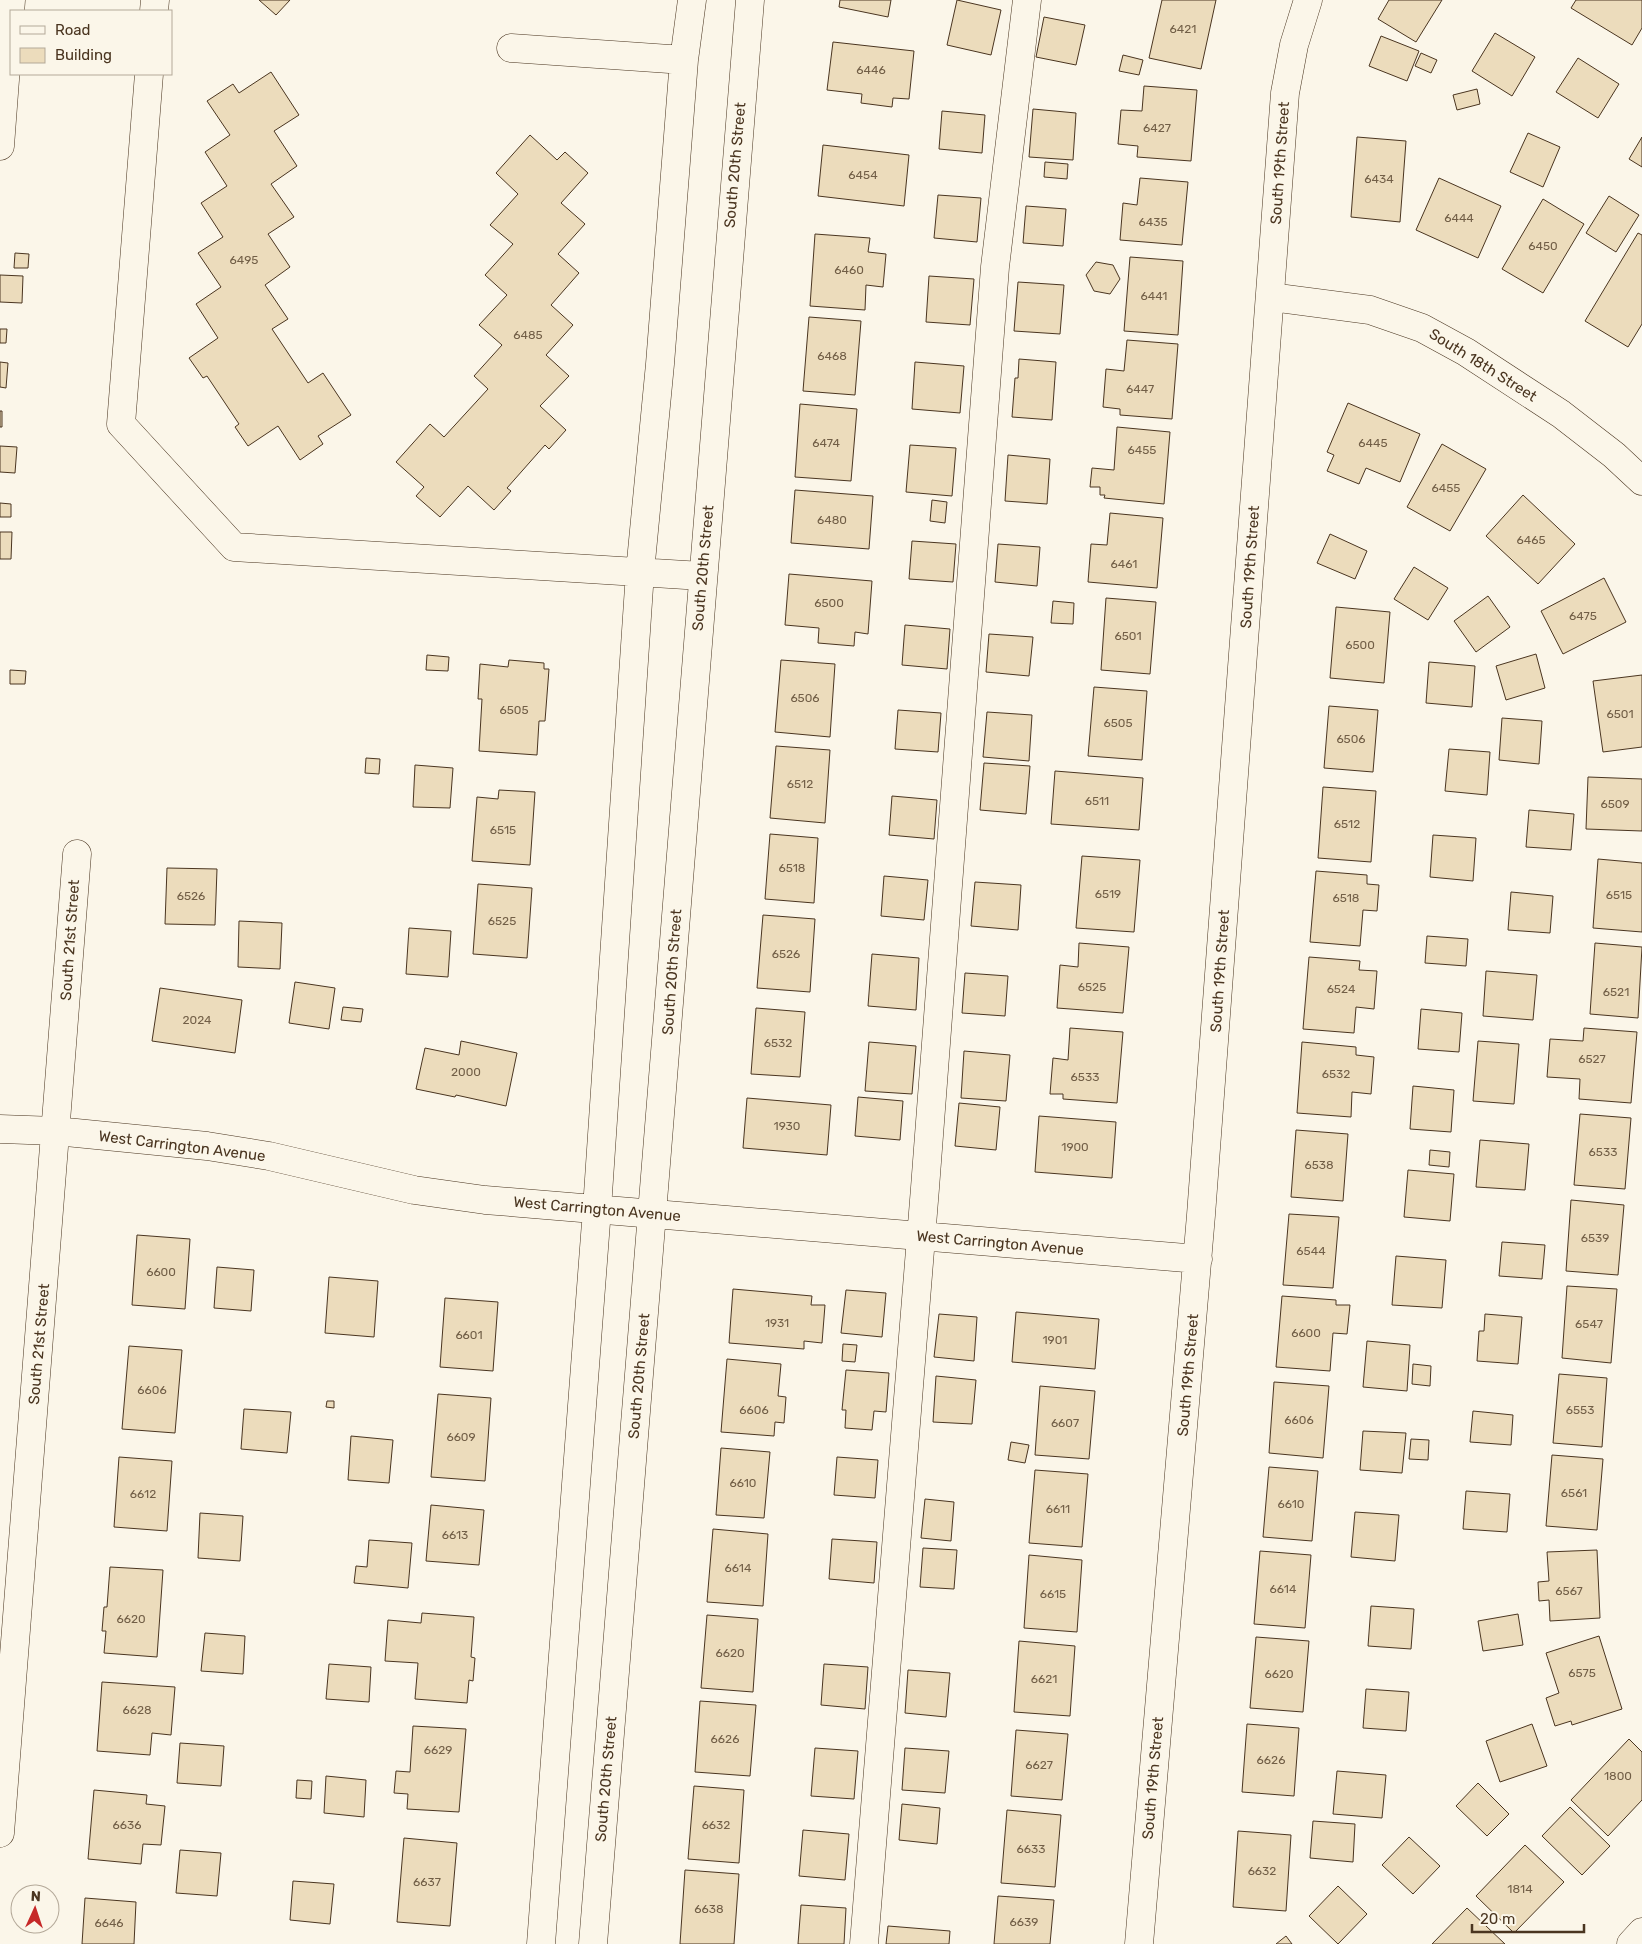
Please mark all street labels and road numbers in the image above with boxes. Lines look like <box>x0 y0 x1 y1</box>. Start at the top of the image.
street label: South 20th Street <box>721 101 749 229</box>
street label: South 19th Street <box>1267 101 1293 225</box>
street label: South 18th Street <box>1426 325 1540 405</box>
street label: South 20th Street <box>689 504 717 632</box>
street label: South 19th Street <box>1237 505 1263 629</box>
street label: South 21st Street <box>57 879 83 1001</box>
street label: South 20th Street <box>659 908 685 1035</box>
street label: South 19th Street <box>1207 909 1233 1033</box>
street label: West Carrington Avenue <box>98 1127 266 1165</box>
street label: West Carrington Avenue <box>513 1193 681 1225</box>
street label: West Carrington Avenue <box>916 1227 1084 1259</box>
street label: South 21st Street <box>25 1283 53 1405</box>
street label: South 20th Street <box>625 1312 653 1440</box>
street label: South 19th Street <box>1174 1313 1202 1437</box>
street label: South 20th Street <box>592 1715 620 1843</box>
street label: South 19th Street <box>1139 1716 1167 1840</box>

